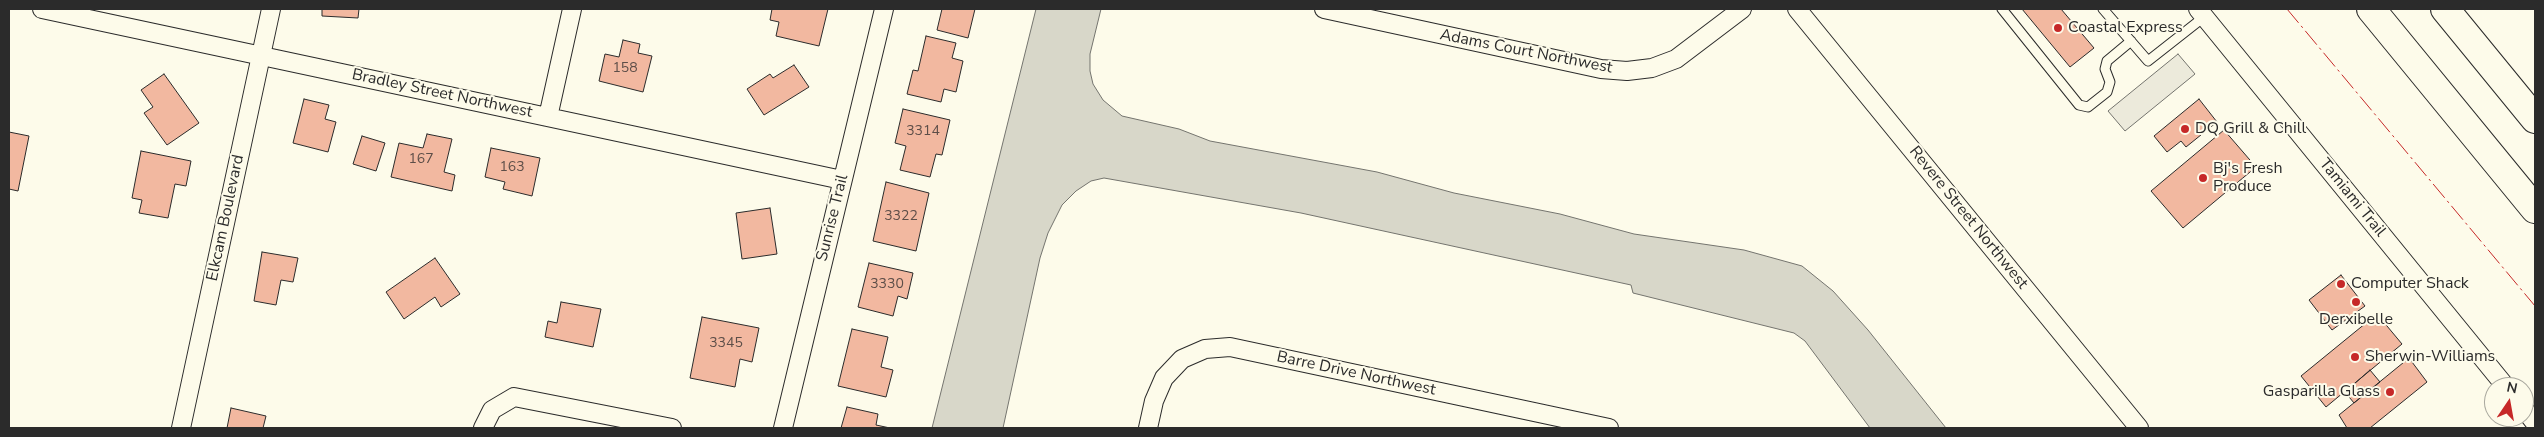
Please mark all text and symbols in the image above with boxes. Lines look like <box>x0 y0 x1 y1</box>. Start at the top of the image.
place label: Coastal Express <box>2068 18 2183 38</box>
marker: Coastal Express <box>2052 22 2064 34</box>
street label: Adams Court Northwest <box>1438 26 1614 78</box>
house number: 158 <box>612 61 638 77</box>
street label: Bradley Street Northwest <box>350 65 534 123</box>
place label: DQ Grill & Chill <box>2195 119 2306 139</box>
marker: DQ Grill & Chill <box>2179 123 2191 135</box>
house number: 3314 <box>906 124 940 140</box>
street label: Revere Street Northwest <box>1904 143 2032 293</box>
house number: 167 <box>408 152 434 168</box>
street label: Elkcam Boulevard <box>203 153 249 283</box>
street label: Tamiami Trail <box>2315 155 2389 241</box>
place label: Bj's Fresh Produce <box>2213 159 2282 197</box>
house number: 163 <box>499 160 525 176</box>
marker: Bj's Fresh Produce <box>2197 172 2209 184</box>
street label: Sunrise Trail <box>813 173 853 263</box>
house number: 3322 <box>884 209 918 225</box>
place label: Computer Shack <box>2351 274 2469 294</box>
house number: 3330 <box>870 277 904 293</box>
marker: Computer Shack <box>2335 278 2347 290</box>
marker: Derxibelle <box>2350 296 2362 308</box>
place label: Derxibelle <box>2319 310 2393 330</box>
house number: 3345 <box>709 336 743 352</box>
place label: Sherwin-Williams <box>2365 347 2495 367</box>
street label: Barre Drive Northwest <box>1275 348 1437 400</box>
marker: Sherwin-Williams <box>2349 351 2361 363</box>
north arrow <box>2484 377 2534 427</box>
text: N <box>2505 377 2519 398</box>
place label: Gasparilla Glass <box>2263 382 2380 402</box>
marker: Gasparilla Glass <box>2384 386 2396 398</box>

